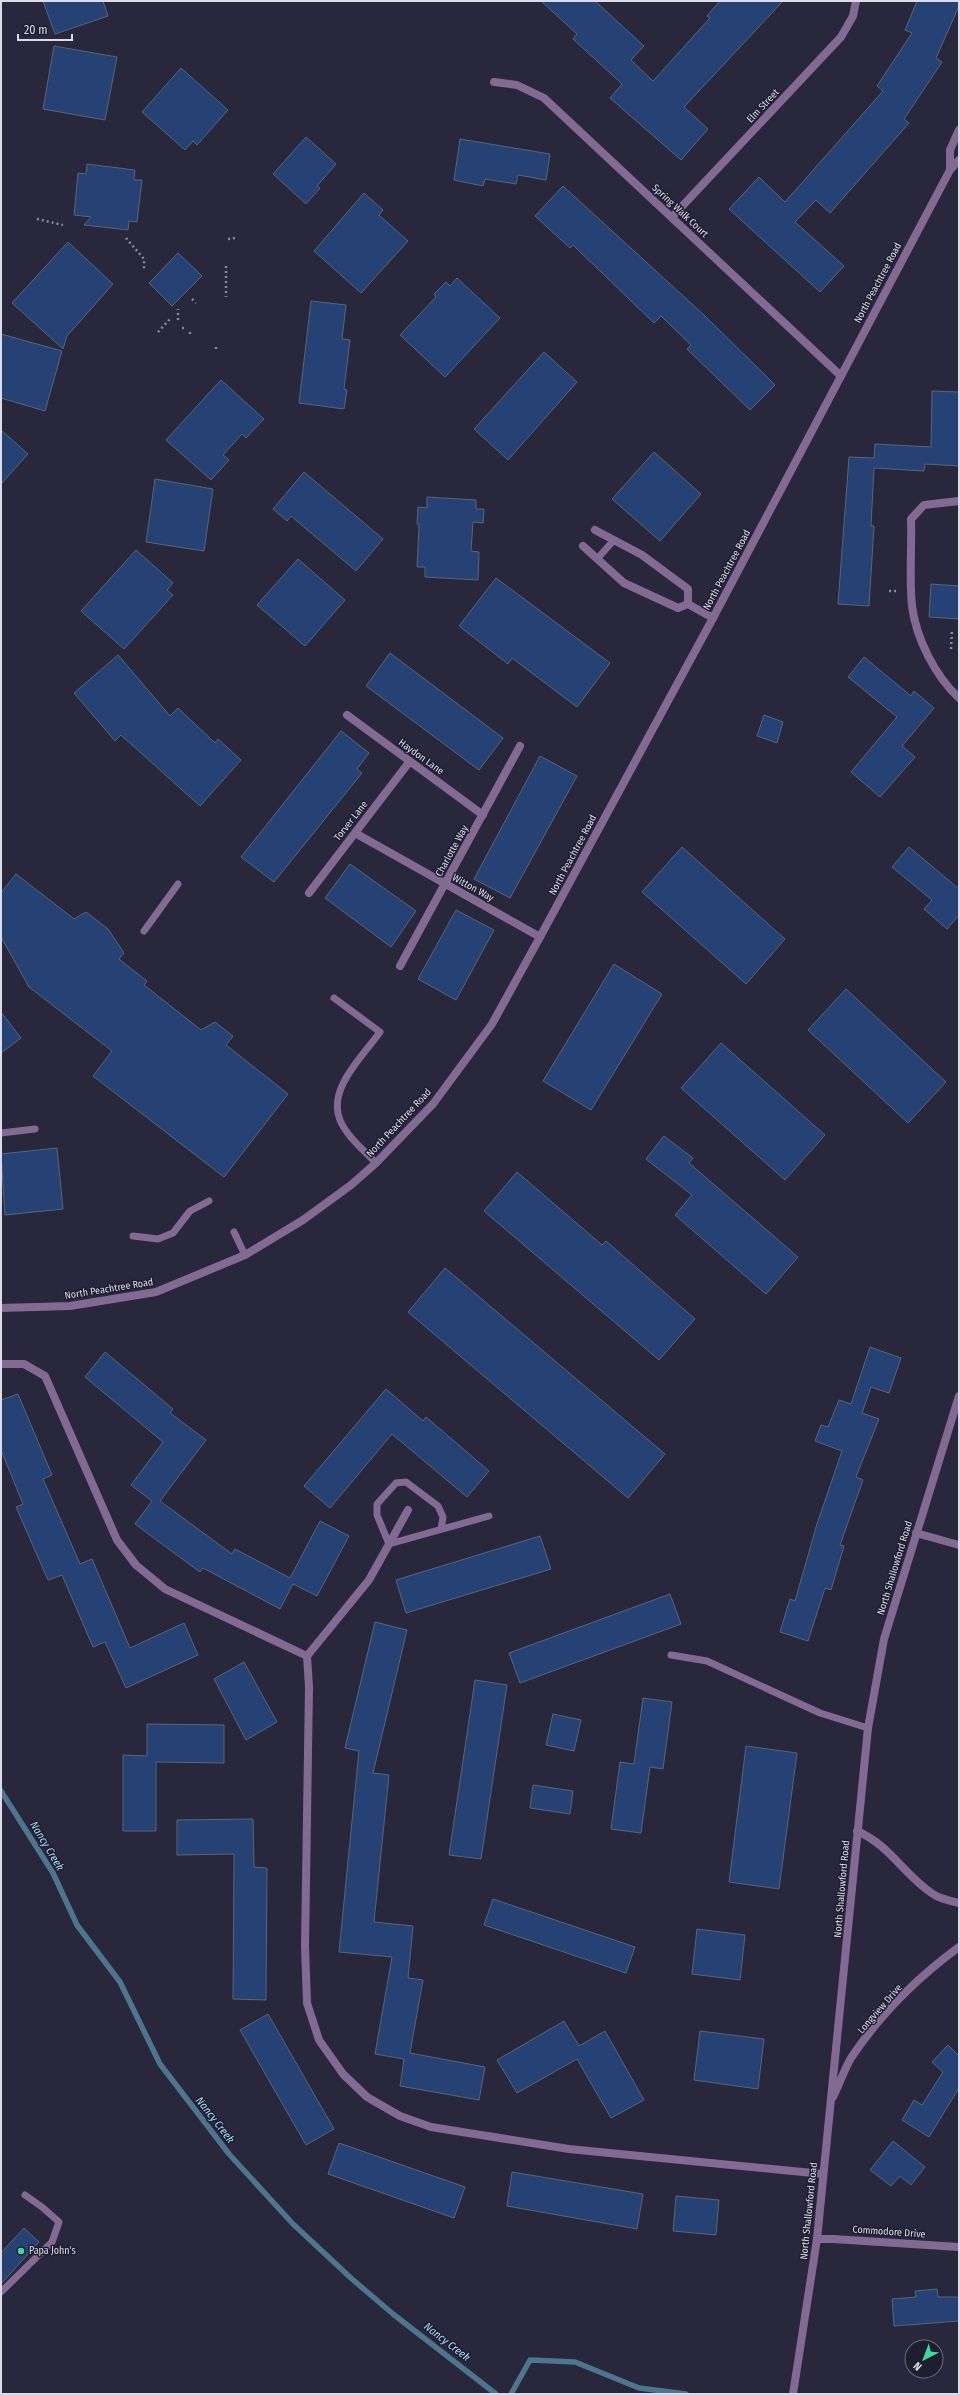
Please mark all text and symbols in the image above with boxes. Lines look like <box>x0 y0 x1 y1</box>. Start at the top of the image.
scale bar <box>18 16 72 42</box>
text: 20 m <box>24 23 48 37</box>
street label: Elm Street <box>744 86 782 125</box>
street label: Spring Walk Court <box>649 182 711 241</box>
street label: North Peachtree Road <box>852 241 904 325</box>
street label: North Peachtree Road <box>701 528 753 612</box>
street label: Haydon Lane <box>396 737 446 777</box>
street label: Torver Lane <box>332 799 370 843</box>
street label: North Peachtree Road <box>547 813 599 897</box>
street label: Charlotte Way <box>433 823 471 879</box>
street label: Witton Way <box>450 872 496 905</box>
street label: North Peachtree Road <box>364 1086 434 1160</box>
street label: North Peachtree Road <box>64 1276 154 1302</box>
street label: North Shallowford Road <box>875 1520 915 1616</box>
water label: Nancy Creek <box>27 1819 67 1873</box>
street label: North Shallowford Road <box>832 1840 852 1938</box>
street label: Longview Drive <box>855 1982 905 2036</box>
water label: Nancy Creek <box>193 2094 237 2146</box>
street label: North Shallowford Road <box>798 2162 820 2260</box>
street label: Commodore Drive <box>852 2223 926 2241</box>
place label: Papa John's <box>29 2245 76 2257</box>
marker: Papa John's <box>16 2246 26 2256</box>
water label: Nancy Creek <box>421 2320 473 2364</box>
north arrow <box>904 2339 944 2379</box>
text: N <box>911 2359 924 2373</box>

